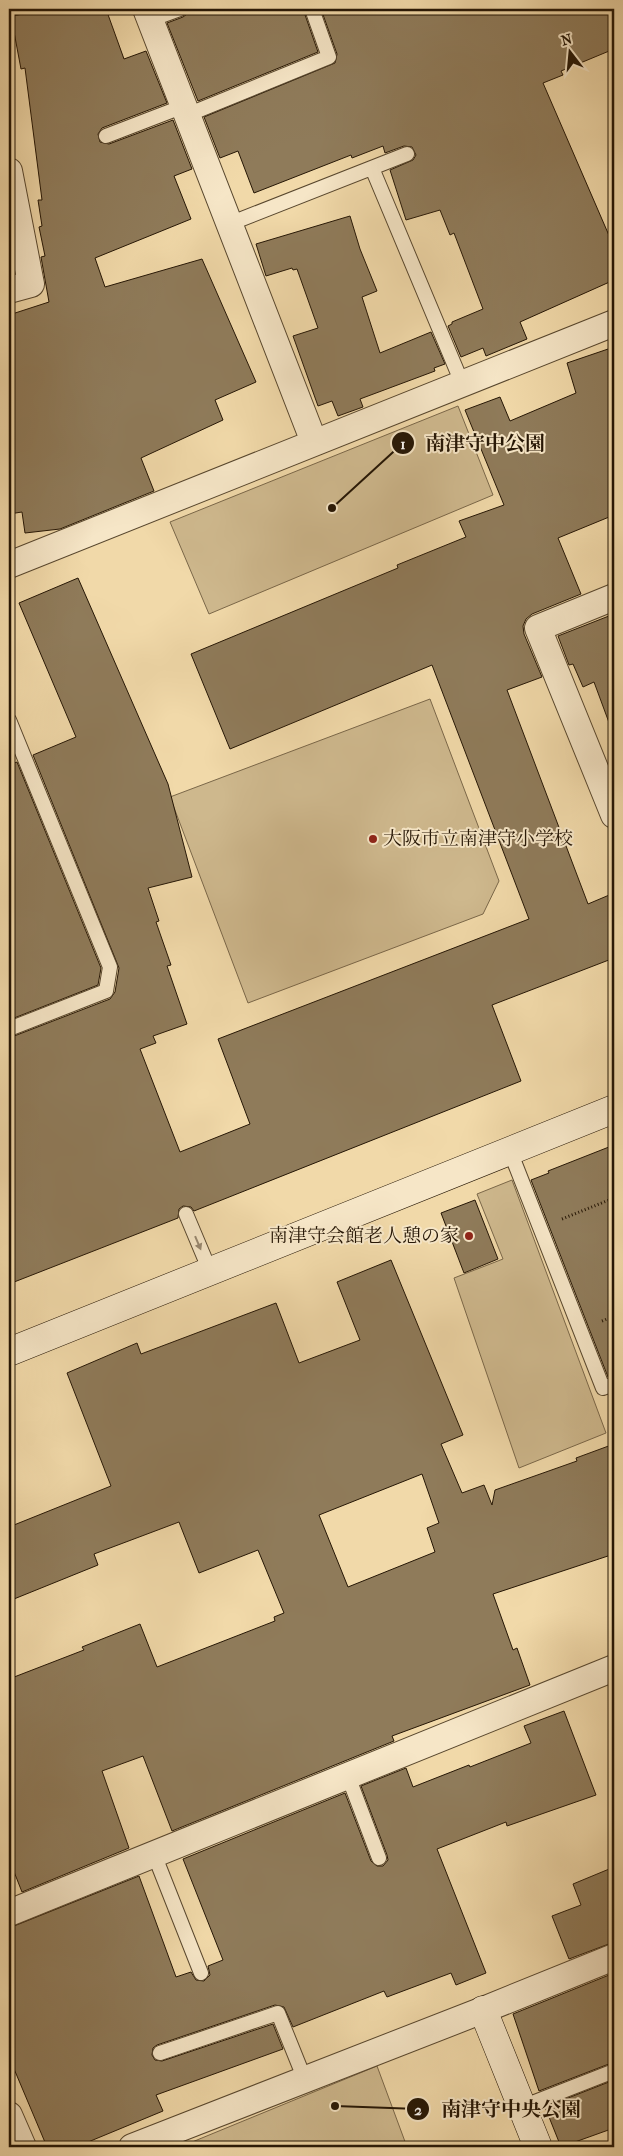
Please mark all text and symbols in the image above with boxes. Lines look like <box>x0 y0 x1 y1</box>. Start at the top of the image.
north arrow <box>546 28 596 78</box>
text: N <box>559 30 574 50</box>
callout: 南津守中公園 <box>390 426 555 461</box>
text: 南津守中公園 <box>425 432 545 455</box>
text: 1 <box>400 435 406 453</box>
place label: 大阪市立南津守小学校 <box>383 828 573 850</box>
marker: 大阪市立南津守小学校 <box>367 833 379 845</box>
place label: 南津守会館老人憩の家 <box>269 1225 459 1247</box>
marker: 南津守会館老人憩の家 <box>463 1230 475 1242</box>
one-way arrow <box>194 1235 202 1250</box>
callout: 南津守中央公園 <box>406 2092 591 2127</box>
text: 南津守中央公園 <box>441 2098 581 2121</box>
text: 2 <box>414 2101 422 2119</box>

